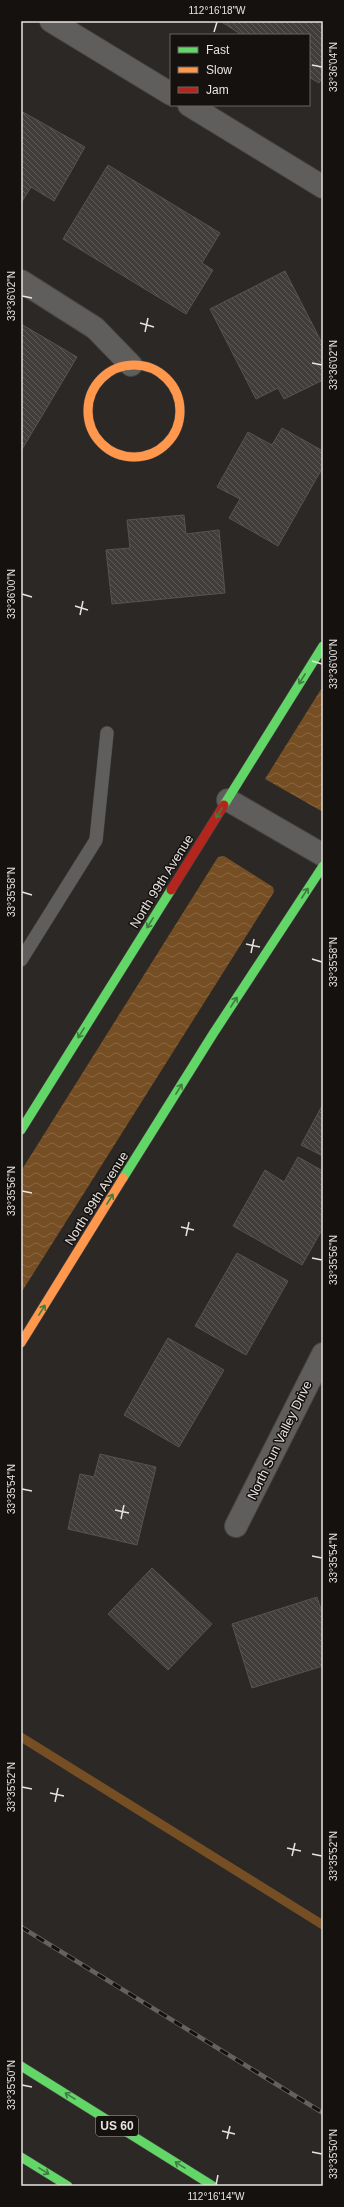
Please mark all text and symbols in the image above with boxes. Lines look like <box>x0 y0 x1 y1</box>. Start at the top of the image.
text: 112°16'18"W <box>188 5 246 16</box>
legend <box>170 34 310 106</box>
text: 33°36'04"N <box>328 42 339 92</box>
text: Fast <box>206 43 230 57</box>
text: Slow <box>206 63 232 77</box>
text: Jam <box>206 83 229 97</box>
text: 33°36'02"N <box>6 271 17 321</box>
text: 33°36'02"N <box>328 340 339 390</box>
text: 33°36'00"N <box>6 569 17 619</box>
text: 33°36'00"N <box>328 639 339 689</box>
one-way arrow <box>298 673 306 685</box>
one-way arrow <box>215 807 223 819</box>
street label: North 99th Avenue <box>127 832 196 931</box>
text: 33°35'58"N <box>6 867 17 917</box>
one-way arrow <box>302 887 310 899</box>
one-way arrow <box>146 917 154 929</box>
text: 33°35'58"N <box>328 937 339 987</box>
one-way arrow <box>231 996 239 1008</box>
one-way arrow <box>77 1028 86 1039</box>
one-way arrow <box>175 1084 183 1095</box>
street label: North 99th Avenue <box>62 1149 131 1248</box>
text: 33°35'56"N <box>6 1166 17 1216</box>
one-way arrow <box>107 1193 115 1205</box>
text: 33°35'56"N <box>328 1235 339 1285</box>
one-way arrow <box>38 1304 46 1316</box>
street label: North Sun Valley Drive <box>244 1378 315 1502</box>
text: 33°35'54"N <box>6 1464 17 1514</box>
text: 33°35'54"N <box>328 1533 339 1583</box>
text: 33°35'52"N <box>6 1762 17 1812</box>
text: 33°35'52"N <box>328 1831 339 1881</box>
text: 33°35'50"N <box>6 2060 17 2110</box>
one-way arrow <box>65 2092 76 2100</box>
road number: US 60 <box>96 2116 138 2136</box>
text: 33°35'50"N <box>328 2129 339 2179</box>
one-way arrow <box>174 2161 186 2169</box>
one-way arrow <box>38 2168 50 2176</box>
text: 112°16'14"W <box>187 2191 245 2202</box>

